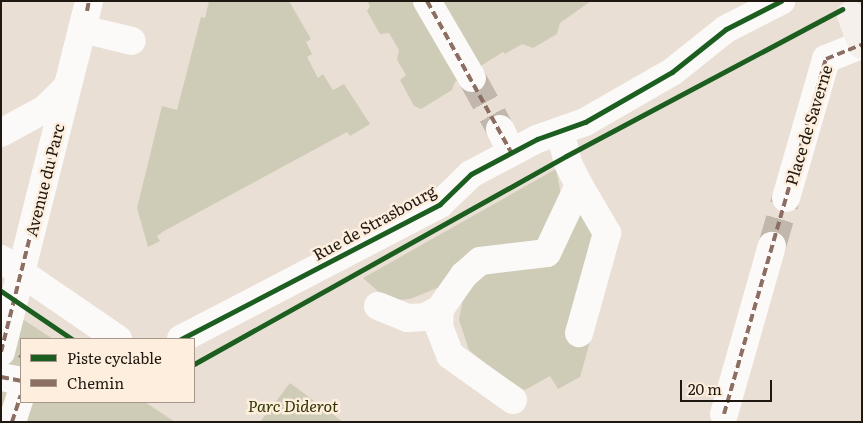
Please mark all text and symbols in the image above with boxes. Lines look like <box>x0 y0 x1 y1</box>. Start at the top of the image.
street label: Place de Saverne <box>781 62 835 188</box>
street label: Avenue du Parc <box>21 122 67 238</box>
street label: Rue de Strasbourg <box>309 180 439 264</box>
legend <box>20 338 195 403</box>
text: Piste cyclable <box>67 346 162 369</box>
scale bar <box>683 370 776 402</box>
text: Chemin <box>67 371 124 394</box>
text: 20 m <box>688 377 722 400</box>
park label: Parc Diderot <box>248 395 338 415</box>

